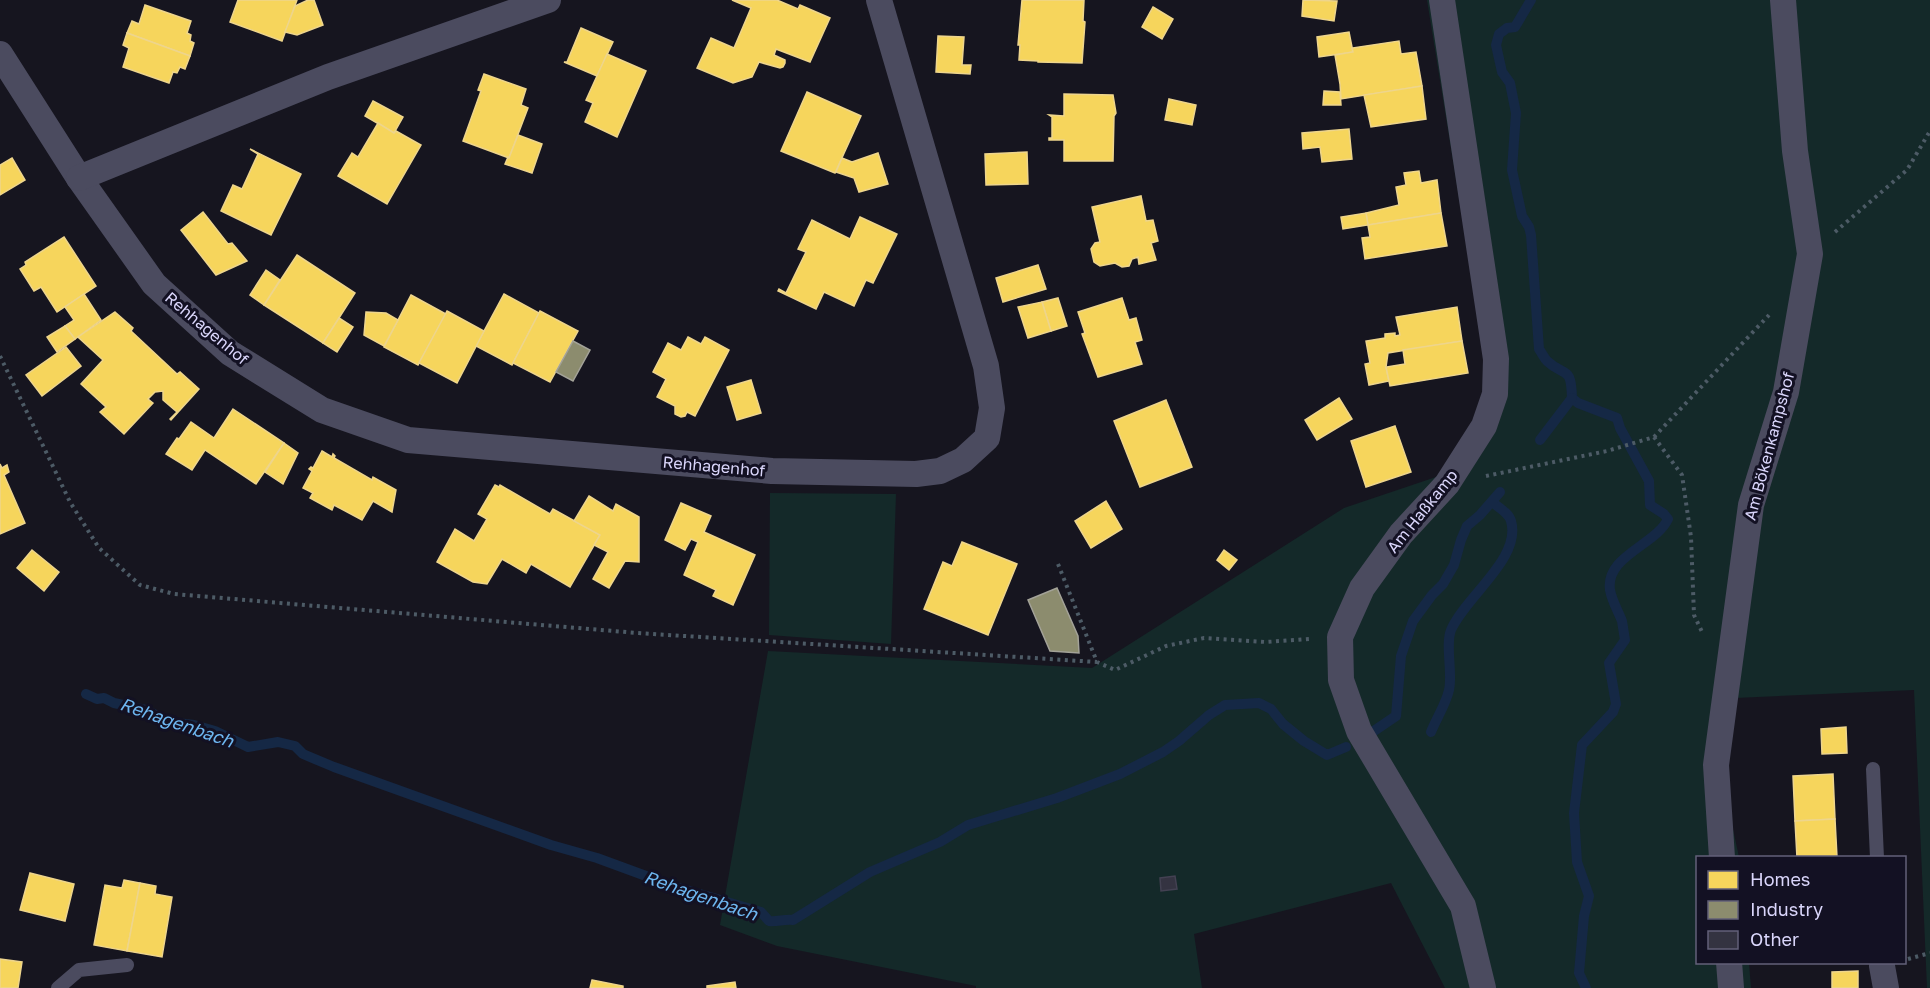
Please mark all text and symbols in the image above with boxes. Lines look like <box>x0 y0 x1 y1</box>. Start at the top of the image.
street label: Rehhagenhof <box>161 287 253 369</box>
street label: Am Bökenkampshof <box>1740 370 1798 522</box>
street label: Rehhagenhof <box>662 452 766 480</box>
street label: Am Haßkamp <box>1382 465 1462 557</box>
water label: Rehagenbach <box>117 692 237 752</box>
legend <box>1696 856 1906 964</box>
water label: Rehagenbach <box>641 865 761 925</box>
text: Homes <box>1750 868 1810 890</box>
text: Industry <box>1750 898 1823 920</box>
text: Other <box>1750 928 1799 950</box>

